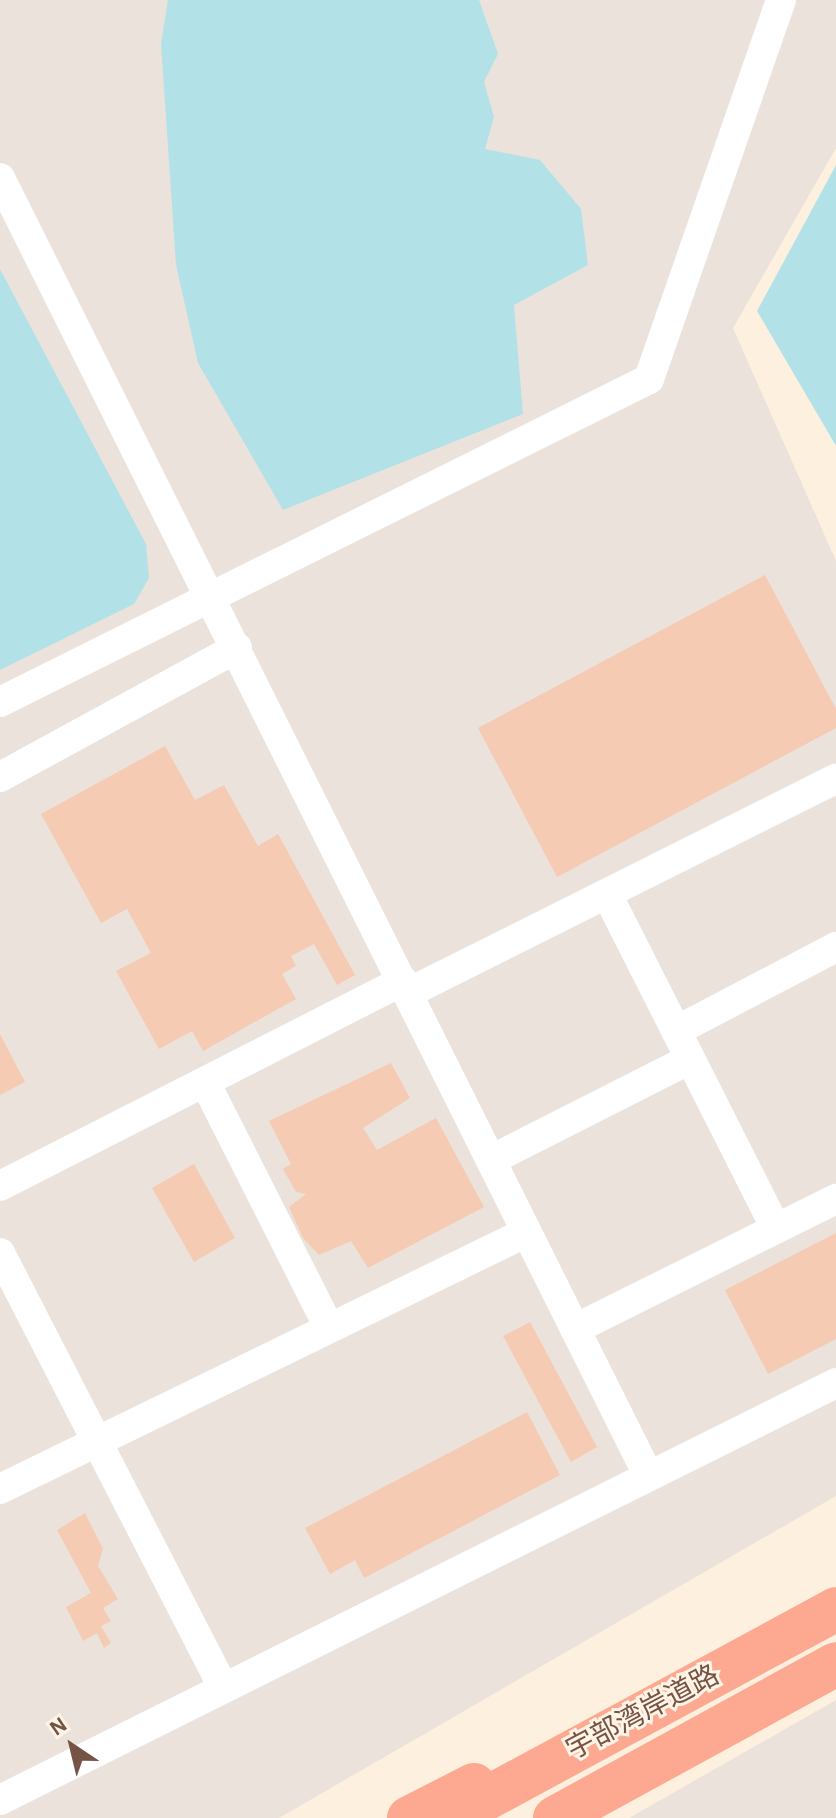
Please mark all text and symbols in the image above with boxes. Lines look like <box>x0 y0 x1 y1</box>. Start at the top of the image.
street label: 宇部湾岸道路 <box>561 1659 725 1767</box>
north arrow <box>32 1706 112 1786</box>
text: N <box>46 1713 71 1740</box>

